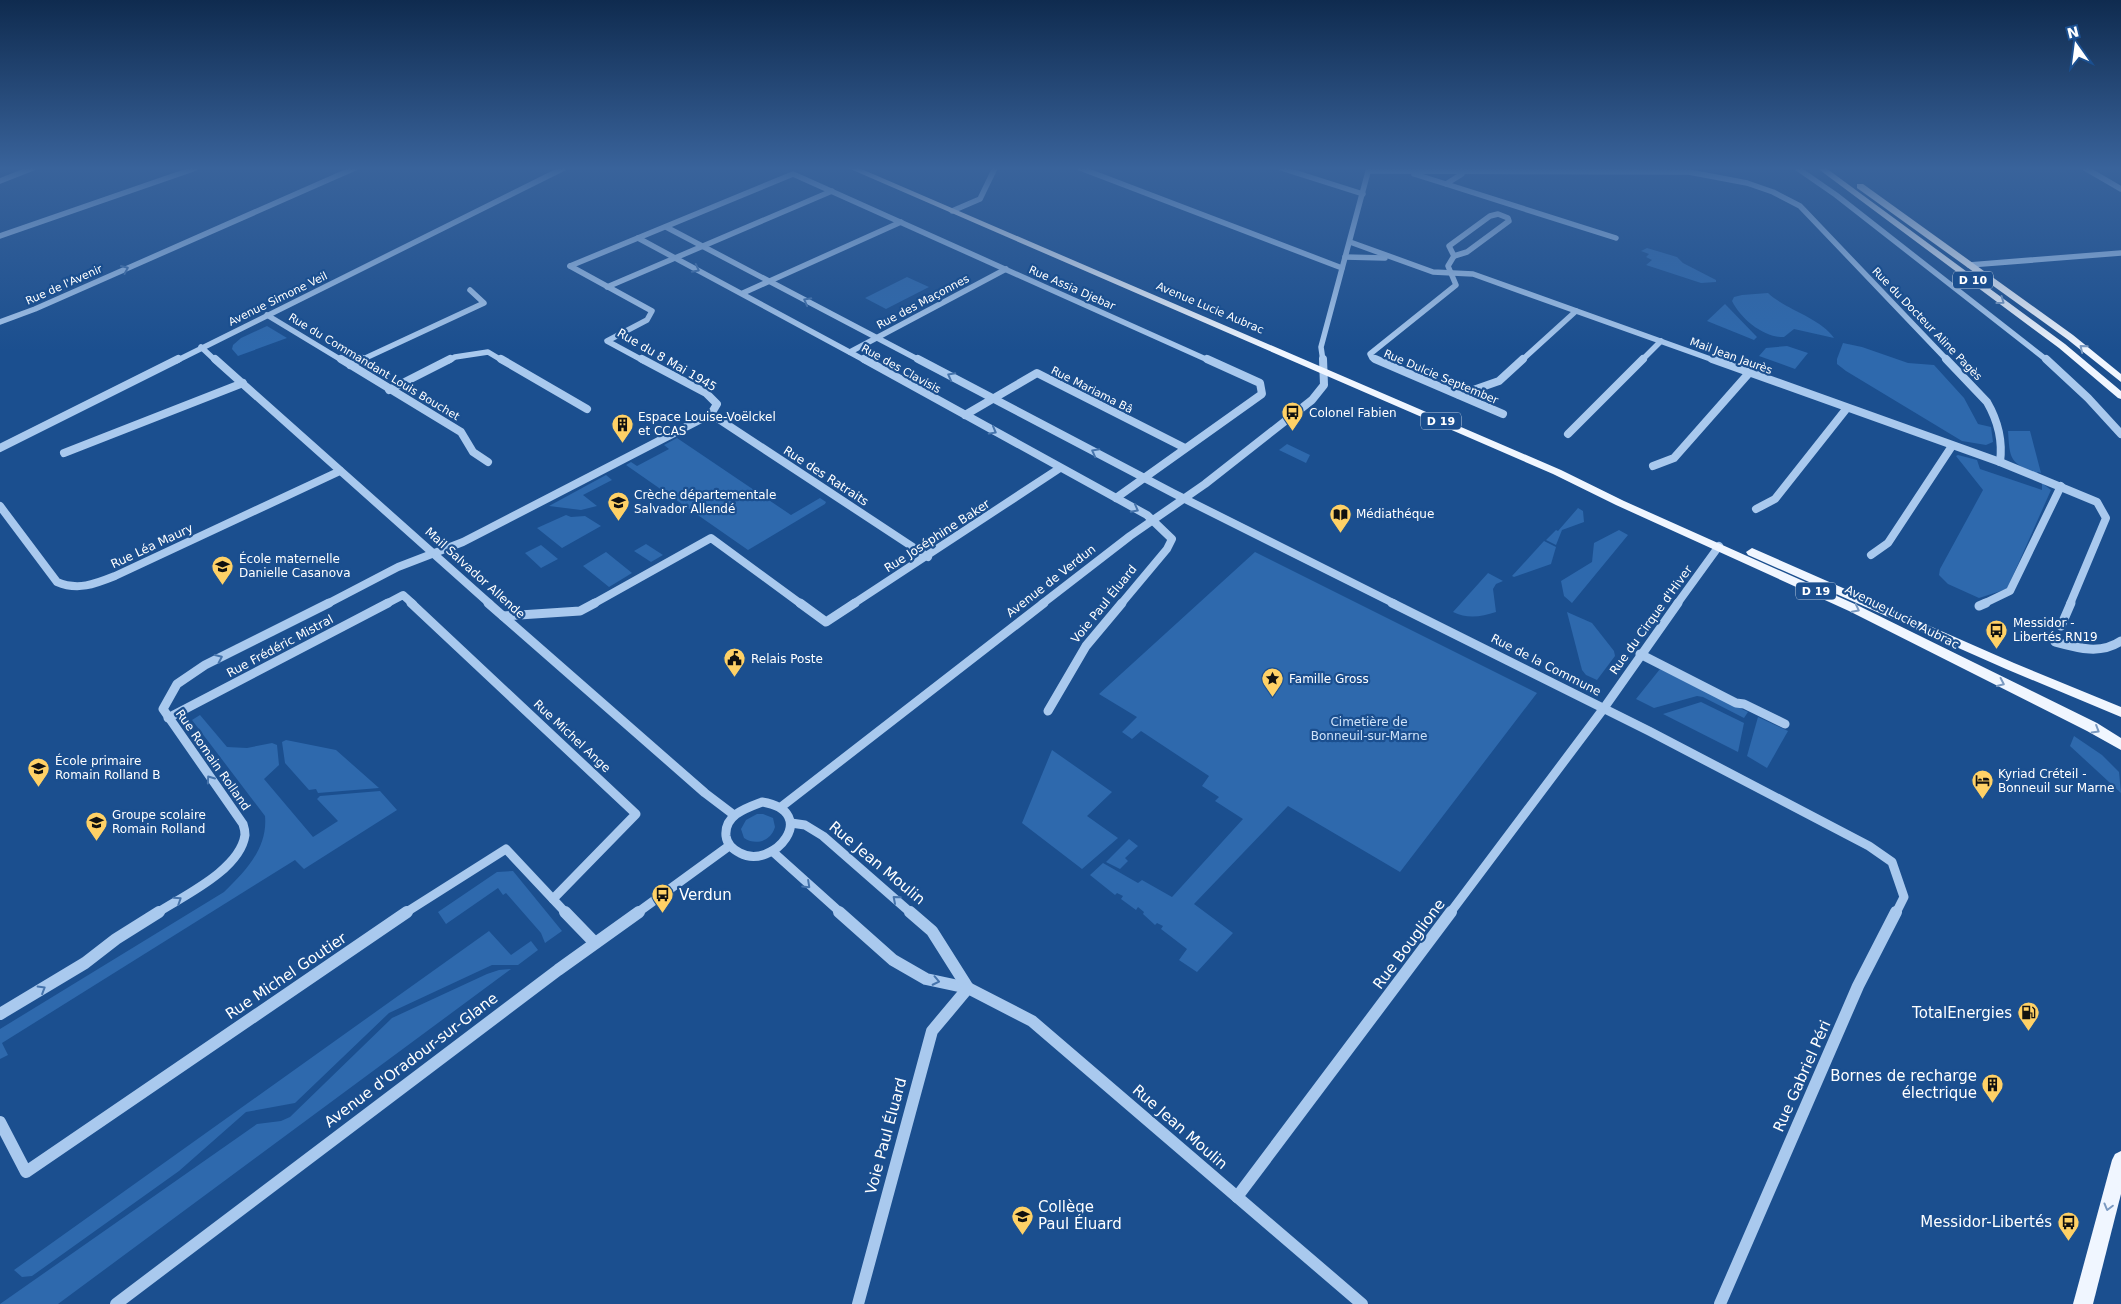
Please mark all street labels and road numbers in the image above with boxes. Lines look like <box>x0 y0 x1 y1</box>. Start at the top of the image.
street label: Rue de l'Avenir <box>24 262 105 308</box>
street label: Rue Assia Djebar <box>1027 263 1118 313</box>
street label: Rue du Docteur Aline Pagès <box>1869 265 1985 384</box>
street label: Avenue Simone Veil <box>226 269 330 329</box>
street label: Rue des Maçonnes <box>875 272 972 332</box>
road number: D 10 <box>1953 272 1993 288</box>
street label: Avenue Lucie Aubrac <box>1154 279 1266 337</box>
street label: Rue du Commandant Louis Bouchet <box>286 311 462 424</box>
street label: Rue du 8 Mai 1945 <box>615 326 719 394</box>
street label: Mail Jean Jaurès <box>1688 335 1774 377</box>
street label: Rue des Clavisis <box>859 342 943 396</box>
street label: Rue Dulcie September <box>1382 347 1501 407</box>
street label: Rue Mariama Bâ <box>1049 364 1135 416</box>
road number: D 19 <box>1421 412 1461 430</box>
street label: Rue des Ratraits <box>781 443 871 509</box>
street label: Rue Joséphine Baker <box>882 497 992 575</box>
street label: Rue Léa Maury <box>109 521 195 571</box>
street label: Mail Salvador Allende <box>422 524 528 622</box>
street label: Avenue de Verdun <box>1004 542 1098 620</box>
street label: Voie Paul Éluard <box>1068 562 1140 646</box>
street label: Rue du Cirque d'Hiver <box>1607 563 1695 677</box>
road number: D 19 <box>1796 582 1836 600</box>
street label: Avenue Lucie Aubrac <box>1843 582 1961 652</box>
street label: Rue Frédéric Mistral <box>224 612 336 680</box>
street label: Rue de la Commune <box>1489 631 1603 699</box>
street label: Rue Michel Ange <box>531 697 613 775</box>
street label: Rue Romain Rolland <box>173 707 253 813</box>
street label: Rue Jean Moulin <box>825 818 929 908</box>
street label: Rue Bouglione <box>1369 895 1449 993</box>
street label: Rue Michel Goutier <box>222 928 351 1023</box>
street label: Avenue d'Oradour-sur-Glane <box>321 989 501 1131</box>
street label: Rue Gabriel Péri <box>1769 1017 1835 1135</box>
street label: Voie Paul Éluard <box>861 1075 910 1196</box>
street label: Rue Jean Moulin <box>1129 1081 1231 1173</box>

